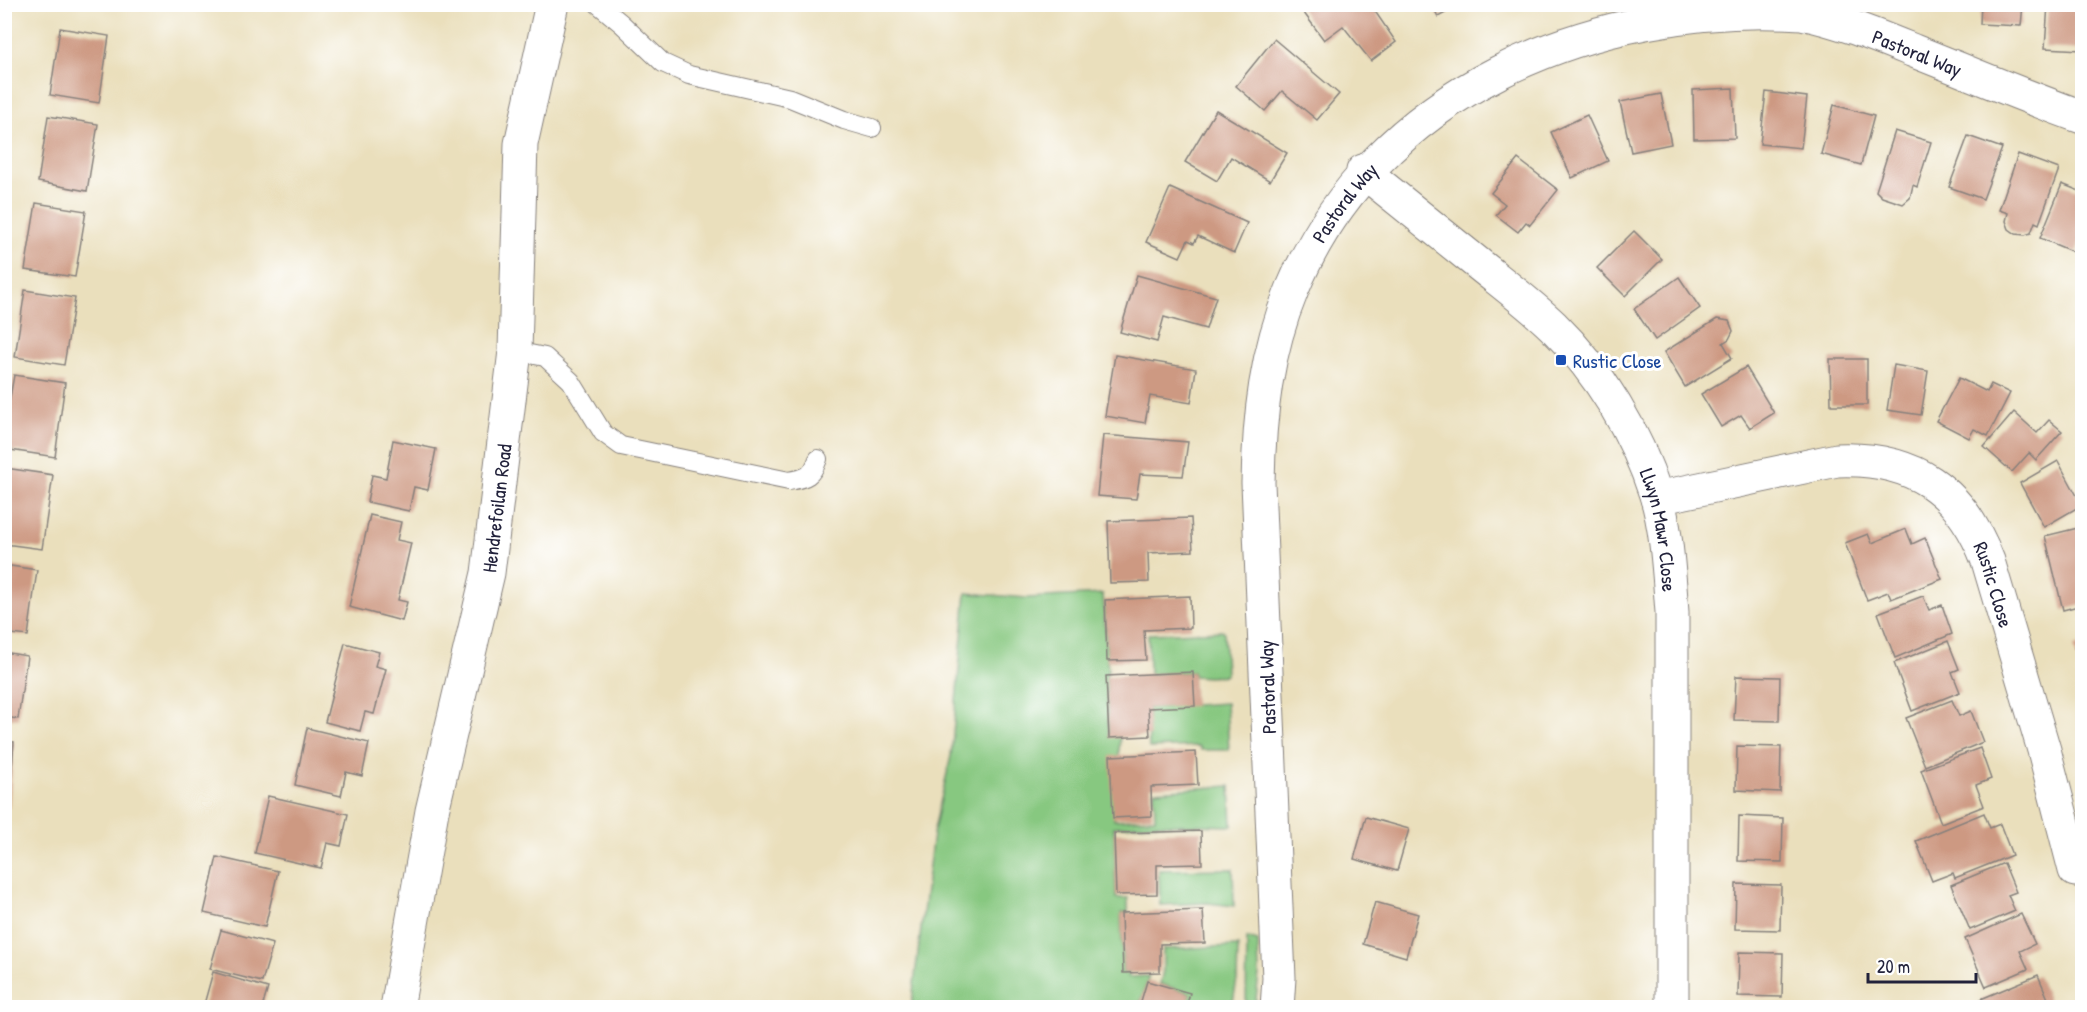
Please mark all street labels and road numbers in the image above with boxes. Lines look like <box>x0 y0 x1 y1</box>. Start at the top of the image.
street label: Pastoral Way <box>1869 22 1966 82</box>
street label: Pastoral Way <box>1305 156 1383 247</box>
street label: Hendrefoilan Road <box>475 442 517 574</box>
street label: Llwyn Mawr Close <box>1634 464 1684 593</box>
street label: Rustic Close <box>1968 537 2020 630</box>
street label: Pastoral Way <box>1252 639 1282 735</box>

